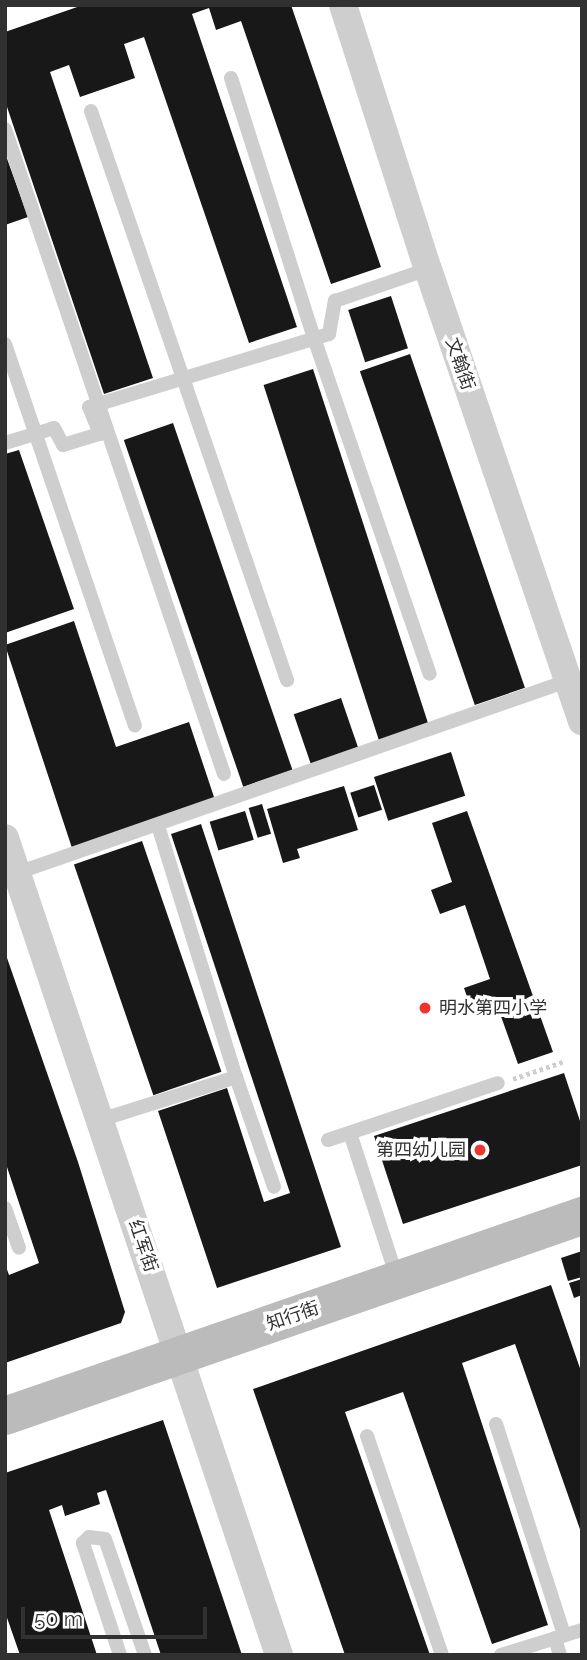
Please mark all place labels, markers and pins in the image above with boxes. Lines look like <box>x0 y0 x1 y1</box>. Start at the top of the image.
place label: 明水第四小学 <box>439 997 547 1019</box>
marker: 明水第四小学 <box>417 1000 433 1016</box>
place label: 第四幼儿园 <box>376 1139 466 1161</box>
marker: 第四幼儿园 <box>472 1142 488 1158</box>

